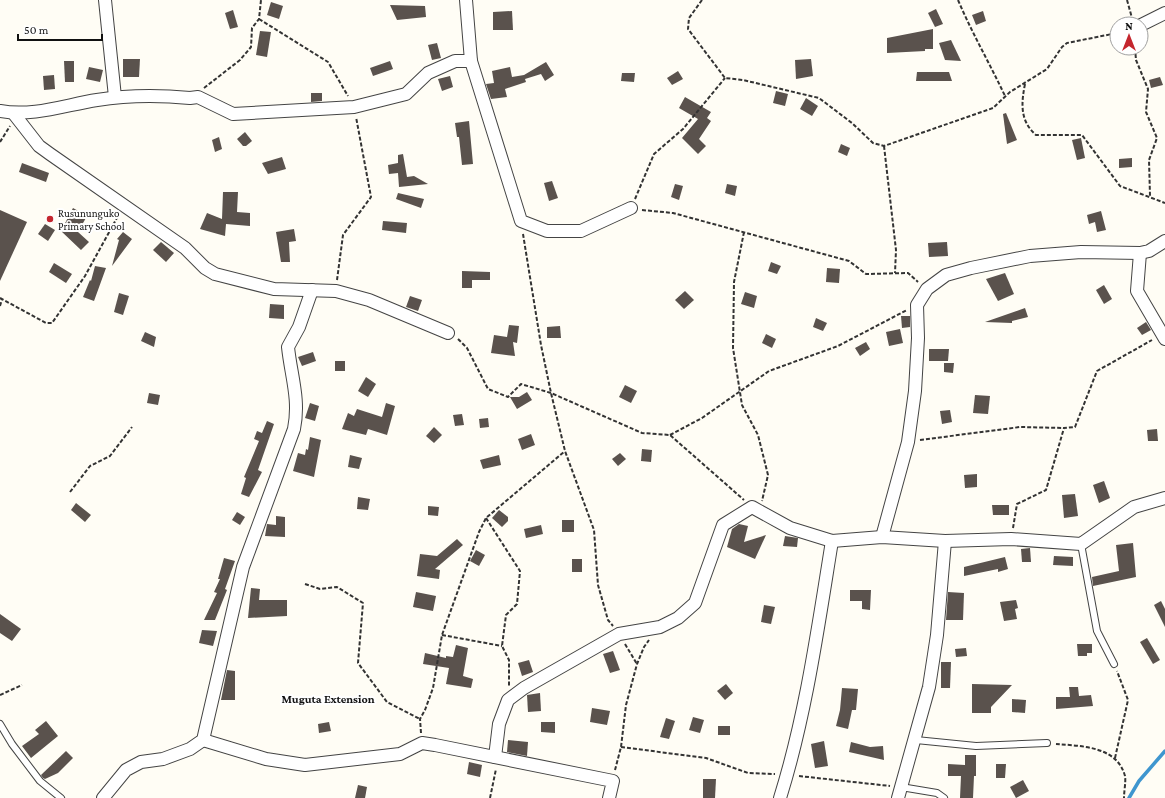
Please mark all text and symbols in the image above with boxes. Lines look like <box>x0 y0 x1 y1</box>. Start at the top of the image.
scale bar <box>18 16 102 42</box>
north arrow <box>1109 16 1149 56</box>
text: N <box>1125 20 1133 32</box>
text: 50 m <box>24 23 49 37</box>
place label: Rusununguko Primary School <box>58 207 125 233</box>
marker: Rusununguko Primary School <box>45 214 55 224</box>
district label: Muguta Extension <box>281 692 375 706</box>

